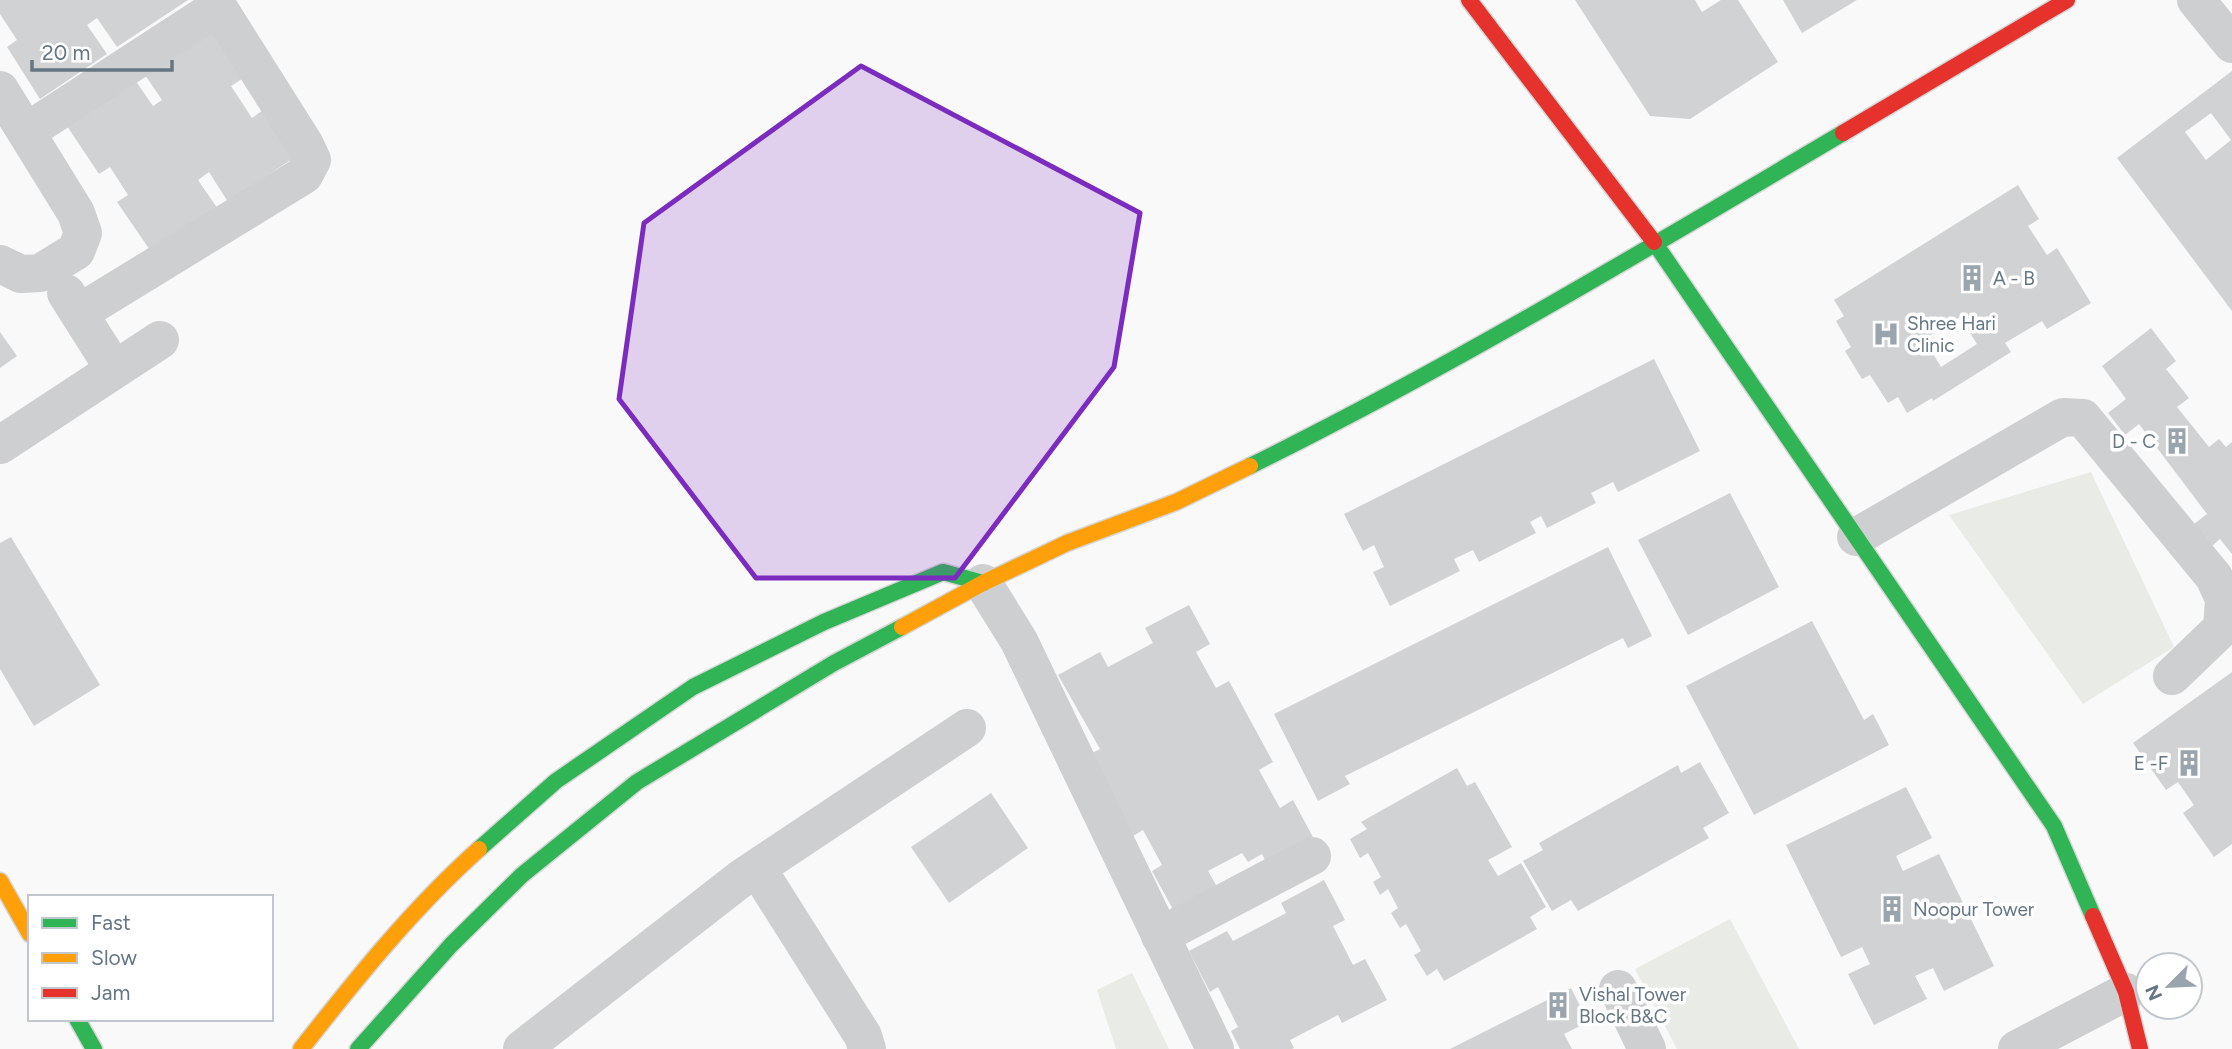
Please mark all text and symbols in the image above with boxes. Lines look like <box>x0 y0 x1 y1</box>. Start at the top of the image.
scale bar <box>32 28 172 72</box>
text: 20 m <box>42 40 90 65</box>
building icon: A - B <box>1957 263 1987 293</box>
place label: A - B <box>1993 267 2035 290</box>
place label: Shree Hari Clinic <box>1907 312 1996 357</box>
hospital icon: Shree Hari Clinic <box>1871 319 1901 349</box>
building icon: D - C <box>2162 426 2192 456</box>
place label: D - C <box>2112 430 2156 453</box>
building icon: E -F <box>2174 748 2204 778</box>
place label: E -F <box>2134 752 2168 775</box>
building icon: Noopur Tower <box>1877 894 1907 924</box>
legend <box>28 895 273 1021</box>
place label: Noopur Tower <box>1913 898 2035 921</box>
text: Fast <box>91 910 131 935</box>
text: Slow <box>91 945 137 970</box>
north arrow <box>2134 951 2204 1021</box>
text: Jam <box>91 980 130 1005</box>
text: N <box>2140 981 2167 1004</box>
place label: Vishal Tower Block B&C <box>1579 983 1687 1028</box>
building icon: Vishal Tower Block B&C <box>1543 990 1573 1020</box>

